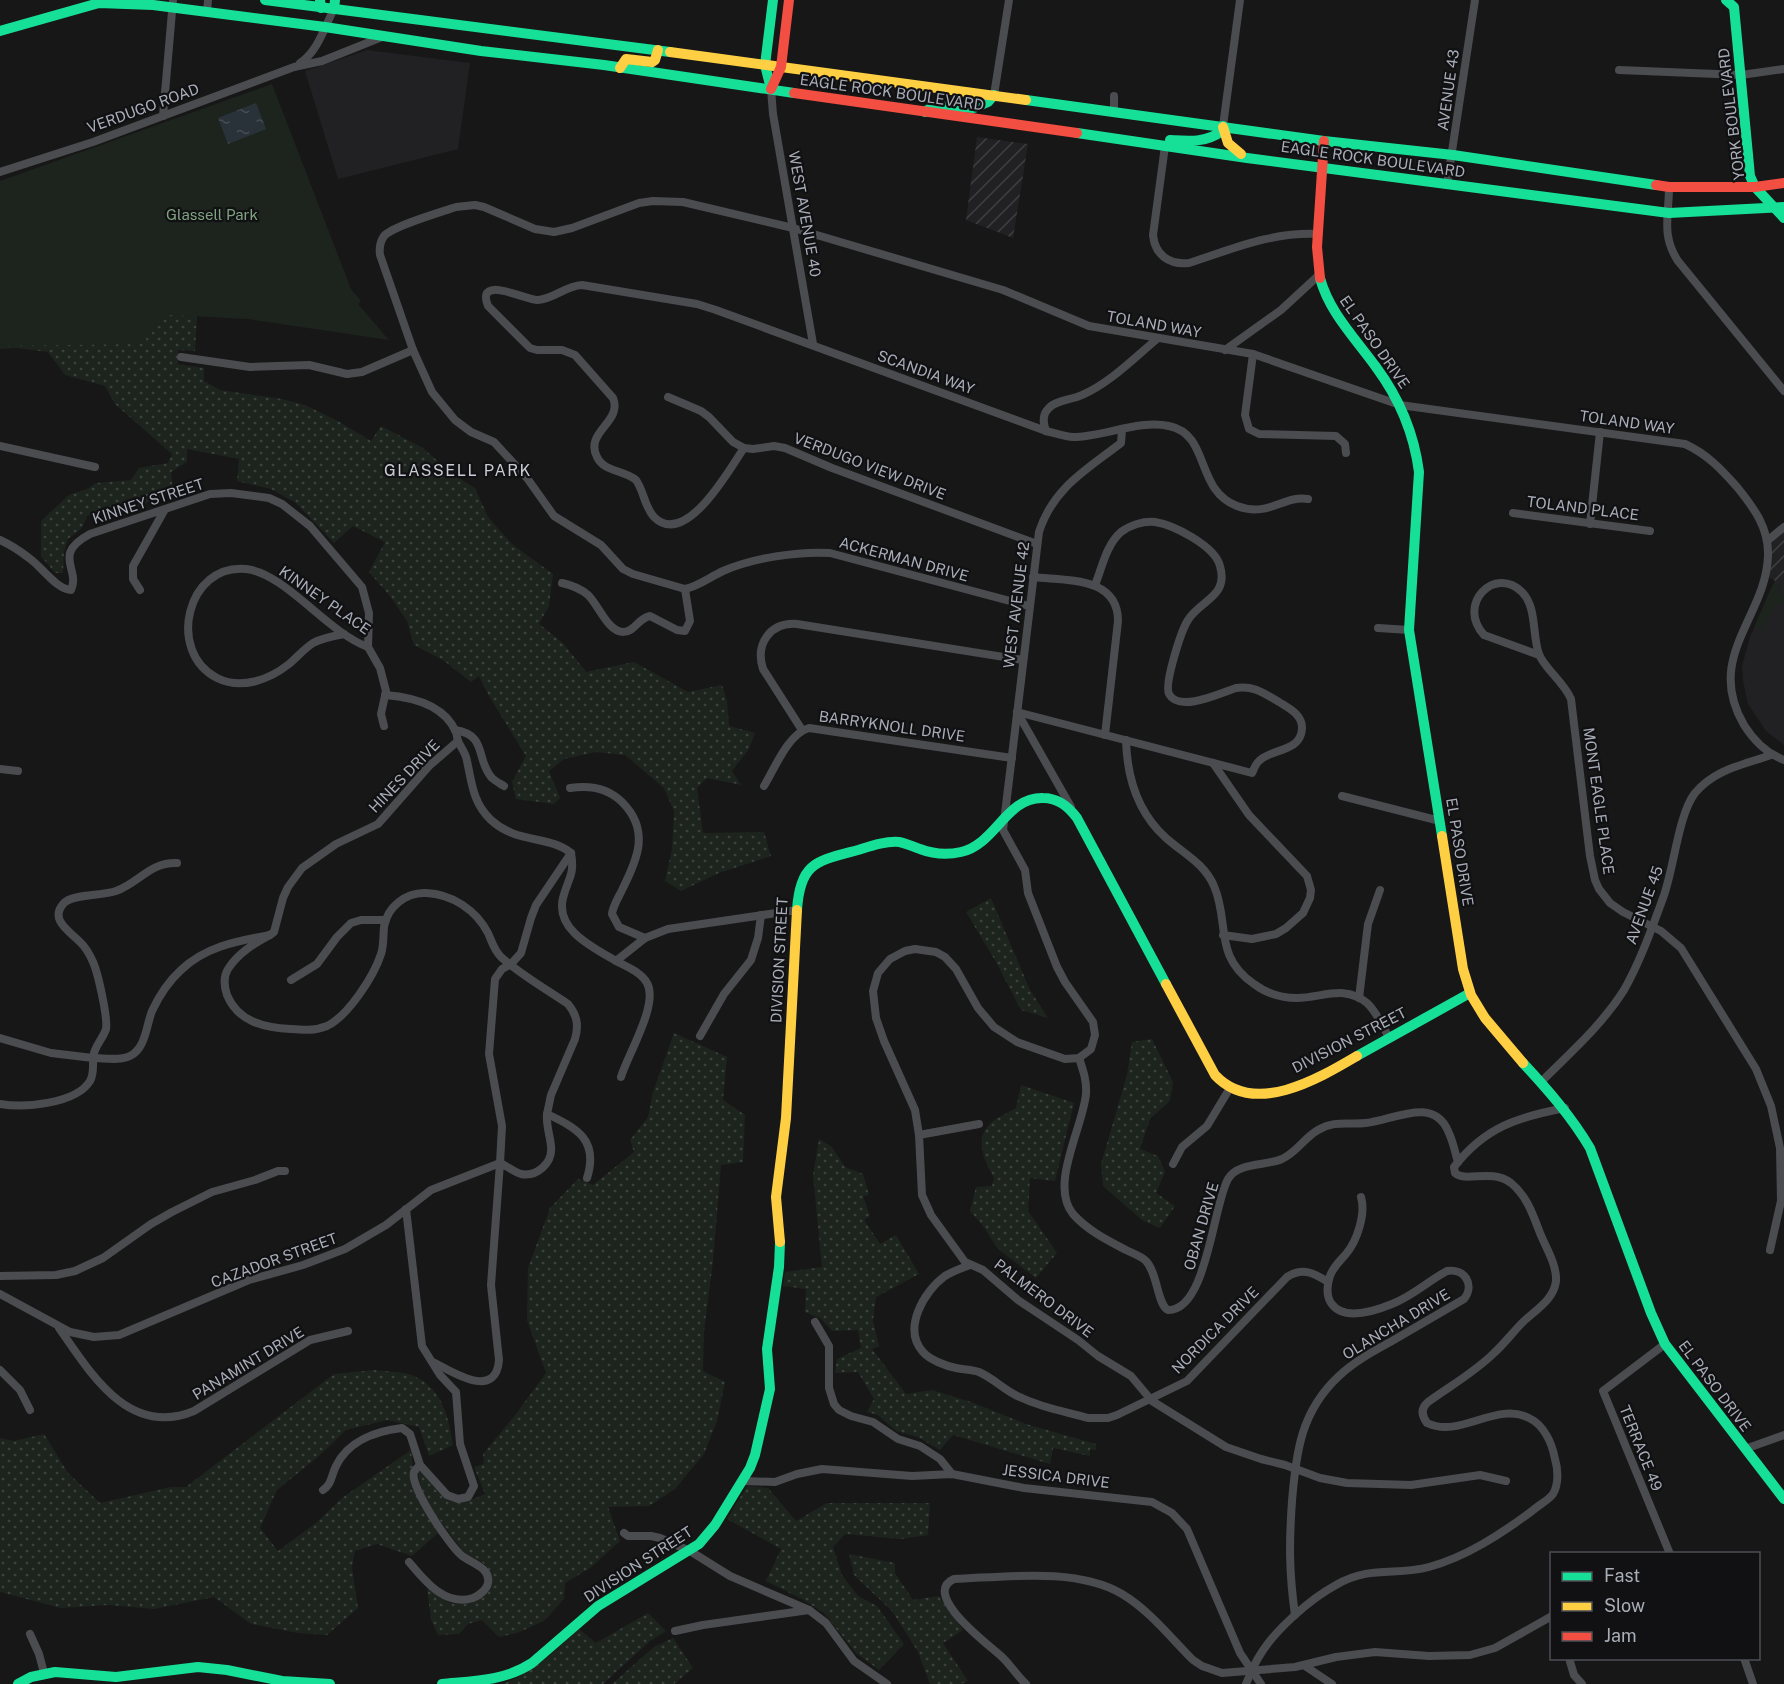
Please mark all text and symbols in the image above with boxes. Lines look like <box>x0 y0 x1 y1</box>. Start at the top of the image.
street label: YORK BOULEVARD <box>1714 47 1748 181</box>
street label: AVENUE 43 <box>1434 48 1462 132</box>
street label: EAGLE ROCK BOULEVARD <box>799 71 985 113</box>
street label: VERDUGO ROAD <box>85 80 201 136</box>
street label: EAGLE ROCK BOULEVARD <box>1280 138 1466 180</box>
street label: WEST AVENUE 40 <box>786 150 824 278</box>
park label: Glassell Park <box>166 206 258 223</box>
street label: EL PASO DRIVE <box>1337 292 1413 392</box>
street label: TOLAND WAY <box>1105 307 1203 341</box>
street label: SCANDIA WAY <box>875 347 977 397</box>
street label: TOLAND WAY <box>1578 407 1676 437</box>
street label: VERDUGO VIEW DRIVE <box>791 429 949 503</box>
district label: GLASSELL PARK <box>384 461 532 480</box>
street label: KINNEY STREET <box>90 475 206 527</box>
street label: TOLAND PLACE <box>1526 493 1640 523</box>
street label: ACKERMAN DRIVE <box>837 534 971 584</box>
street label: WEST AVENUE 42 <box>1000 541 1032 669</box>
street label: KINNEY PLACE <box>276 562 374 638</box>
street label: BARRYKNOLL DRIVE <box>818 707 966 745</box>
street label: MONT EAGLE PLACE <box>1580 726 1618 876</box>
street label: HINES DRIVE <box>365 736 443 816</box>
street label: EL PASO DRIVE <box>1443 797 1477 907</box>
street label: AVENUE 45 <box>1622 864 1666 946</box>
street label: DIVISION STREET <box>767 897 791 1023</box>
street label: DIVISION STREET <box>1289 1004 1409 1076</box>
street label: OBAN DRIVE <box>1180 1180 1222 1272</box>
street label: CAZADOR STREET <box>209 1229 340 1291</box>
street label: PALMERO DRIVE <box>991 1255 1097 1341</box>
street label: NORDICA DRIVE <box>1168 1283 1262 1377</box>
street label: OLANCHA DRIVE <box>1339 1285 1453 1363</box>
street label: PANAMINT DRIVE <box>189 1323 307 1403</box>
street label: EL PASO DRIVE <box>1675 1337 1755 1435</box>
street label: TERRACE 49 <box>1616 1403 1666 1493</box>
street label: JESSICA DRIVE <box>1001 1461 1111 1491</box>
street label: DIVISION STREET <box>581 1523 696 1605</box>
legend <box>1550 1552 1760 1660</box>
text: Fast <box>1604 1565 1640 1586</box>
text: Slow <box>1604 1595 1645 1616</box>
text: Jam <box>1604 1625 1637 1646</box>

